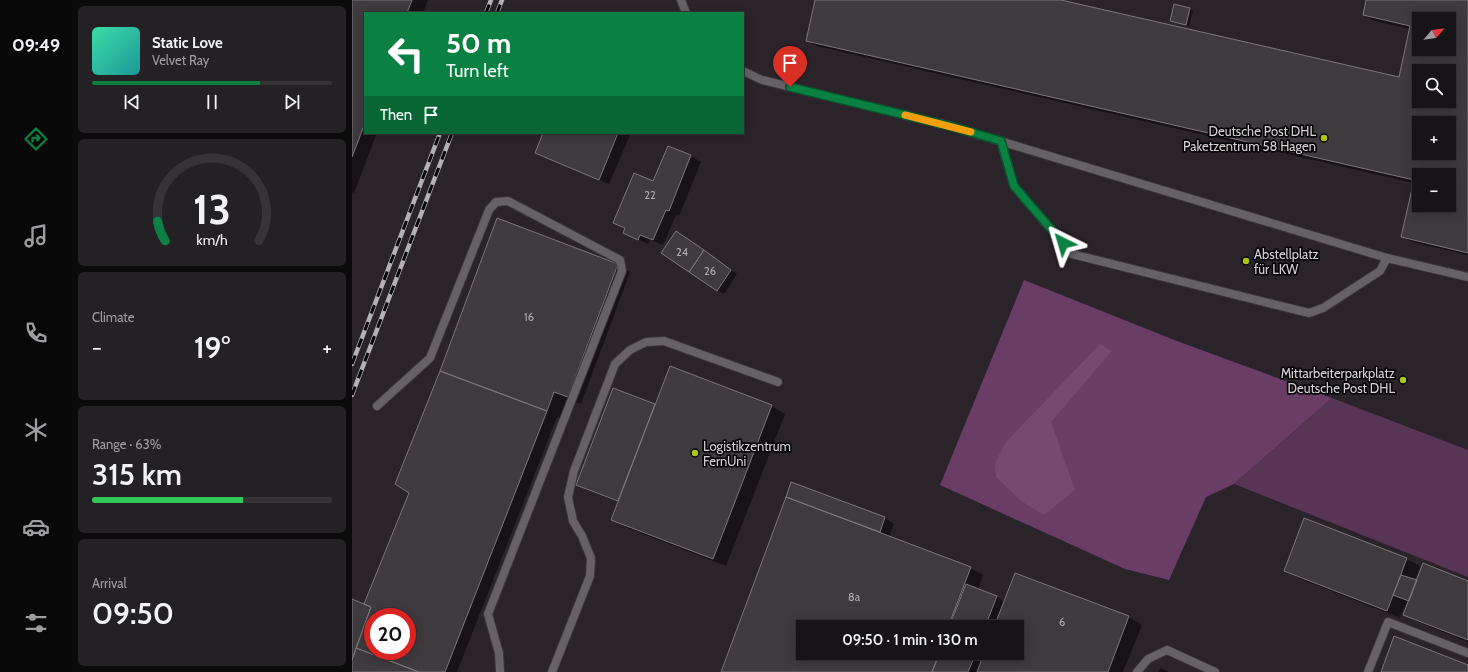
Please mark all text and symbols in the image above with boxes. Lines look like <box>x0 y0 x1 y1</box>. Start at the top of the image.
north arrow <box>1412 12 1456 56</box>
map controls <box>1412 12 1456 212</box>
text: 50 m <box>446 26 511 60</box>
icon: left <box>380 28 432 80</box>
text: 09:49 <box>12 34 60 56</box>
text: Static Love <box>152 34 223 52</box>
pin <box>773 46 807 87</box>
text: Velvet Ray <box>152 52 209 68</box>
icon: arrive <box>779 52 801 74</box>
text: Turn left <box>446 60 509 82</box>
button: search <box>1412 64 1456 108</box>
icon: previous <box>121 91 143 113</box>
icon: pause <box>201 91 223 113</box>
icon: next <box>281 91 303 113</box>
icon: arrive <box>420 104 442 126</box>
text: Then <box>380 106 412 124</box>
button: + <box>1412 116 1456 160</box>
place label: Deutsche Post DHL Paketzentrum 58 Hagen <box>1183 123 1316 154</box>
icon: directions <box>22 125 50 153</box>
marker: Deutsche Post DHL Paketzentrum 58 Hagen <box>1319 133 1329 143</box>
button: − <box>1412 168 1456 212</box>
text: 13 <box>193 184 231 234</box>
house number: 22 <box>644 188 656 202</box>
icon: music <box>22 222 50 250</box>
position arrow <box>1042 222 1084 264</box>
text: km/h <box>196 230 228 248</box>
house number: 24 <box>676 245 689 259</box>
place label: Abstellplatz für LKW <box>1254 246 1319 277</box>
marker: Abstellplatz für LKW <box>1241 256 1251 266</box>
house number: 26 <box>704 264 716 278</box>
text: Climate <box>92 309 134 325</box>
house number: 16 <box>524 310 534 324</box>
icon: phone <box>22 319 50 347</box>
text: 19° <box>194 329 230 366</box>
text: − <box>92 334 102 361</box>
text: + <box>322 334 332 361</box>
place label: Mittarbeiterparkplatz Deutsche Post DHL <box>1281 365 1395 396</box>
marker: Mittarbeiterparkplatz Deutsche Post DHL <box>1398 375 1408 385</box>
icon: climate <box>22 416 50 444</box>
text: Range · 63% <box>92 436 161 452</box>
place label: Logistikzentrum FernUni <box>703 438 791 469</box>
marker: Logistikzentrum FernUni <box>690 448 700 458</box>
text: 315 km <box>92 456 182 493</box>
icon: car <box>22 513 50 541</box>
text: Arrival <box>92 575 127 591</box>
house number: 8a <box>848 590 861 604</box>
text: 09:50 <box>92 595 174 632</box>
speed limit sign: 20 <box>364 608 416 660</box>
icon: filters <box>22 609 50 637</box>
house number: 6 <box>1059 615 1065 629</box>
text: 09:50 · 1 min · 130 m <box>842 631 978 649</box>

